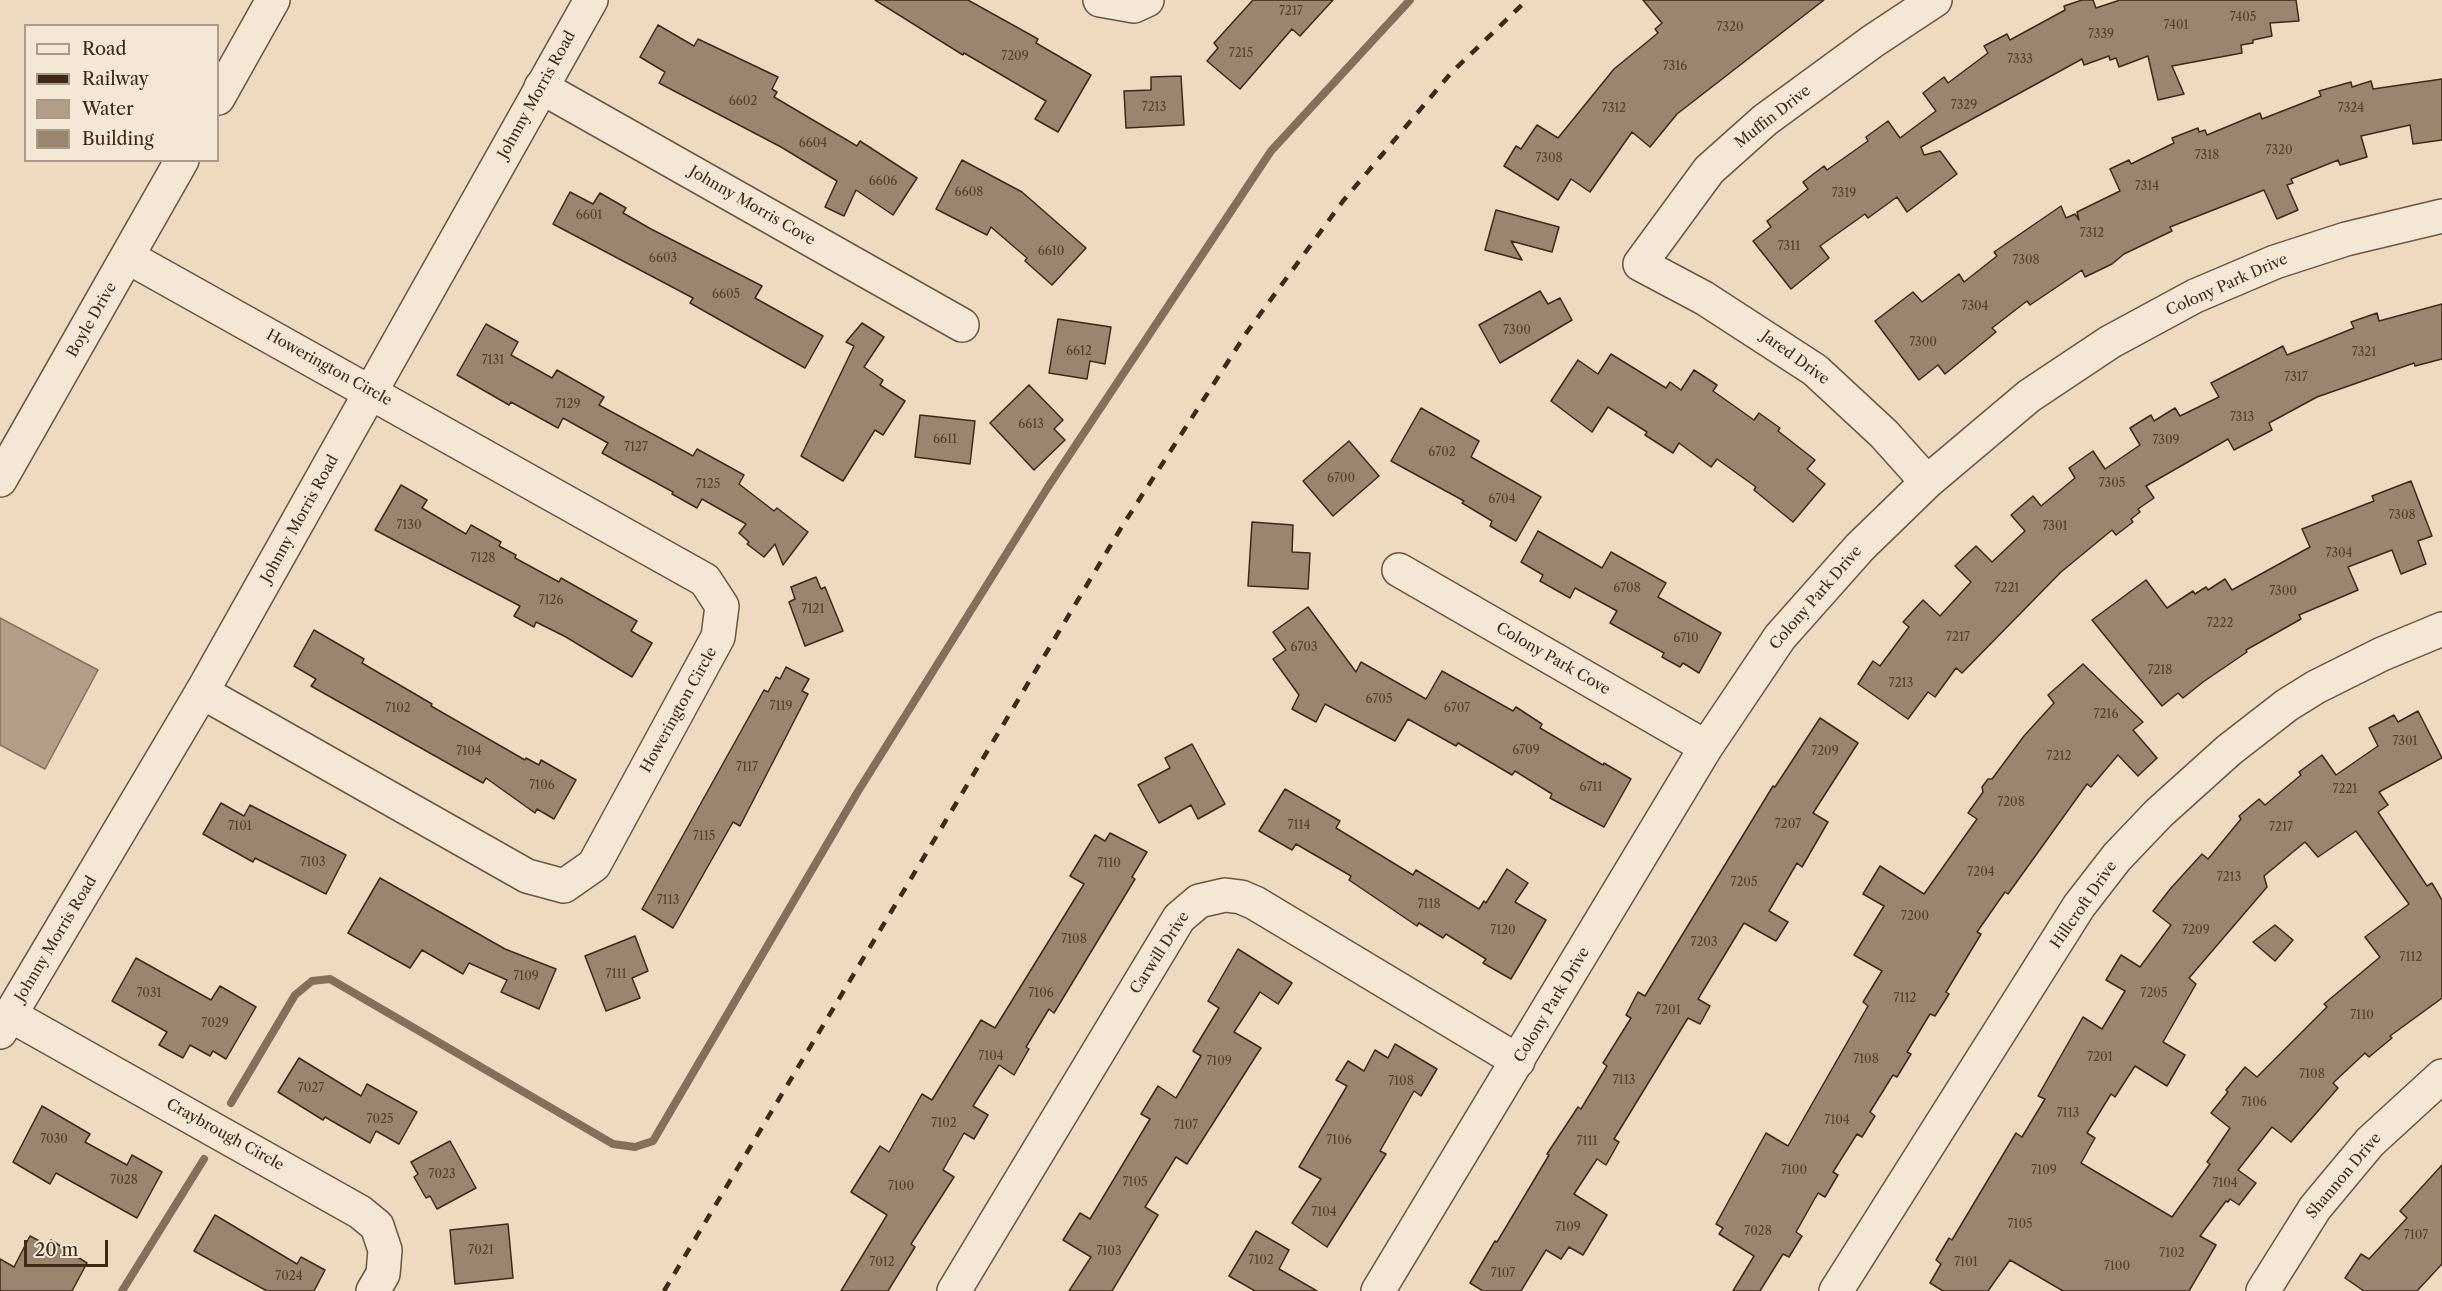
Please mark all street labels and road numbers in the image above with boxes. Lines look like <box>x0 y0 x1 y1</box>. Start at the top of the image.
street label: Johnny Morris Road <box>494 28 580 162</box>
street label: Muffin Drive <box>1732 82 1814 152</box>
street label: Johnny Morris Cove <box>686 163 818 249</box>
street label: Colony Park Drive <box>2163 250 2291 320</box>
street label: Boyle Drive <box>63 279 121 361</box>
street label: Howerington Circle <box>263 326 395 410</box>
street label: Jared Drive <box>1757 327 1833 389</box>
street label: Johnny Morris Road <box>257 452 343 586</box>
street label: Colony Park Drive <box>1766 543 1866 653</box>
street label: Colony Park Cove <box>1493 619 1613 699</box>
street label: Howerington Circle <box>637 644 721 776</box>
street label: Hillcroft Drive <box>2047 858 2121 952</box>
street label: Johnny Morris Road <box>11 873 101 1005</box>
street label: Carwill Drive <box>1127 908 1193 998</box>
street label: Colony Park Drive <box>1510 944 1594 1066</box>
street label: Craybrough Circle <box>163 1095 287 1175</box>
street label: Shannon Drive <box>2303 1129 2385 1223</box>

